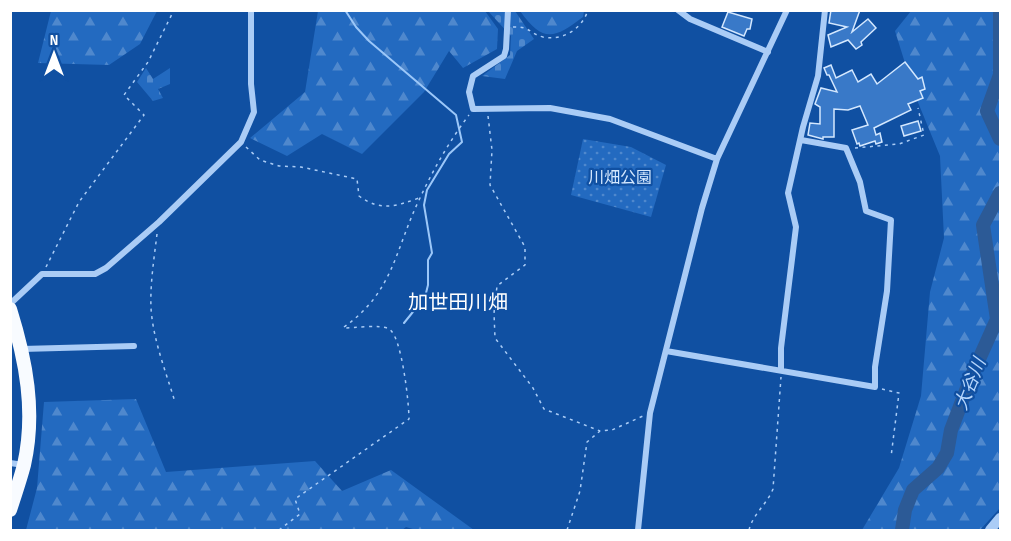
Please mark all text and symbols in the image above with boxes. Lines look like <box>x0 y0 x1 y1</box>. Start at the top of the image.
north arrow <box>24 24 84 84</box>
text: N <box>50 31 58 50</box>
park label: 川畑公園 <box>588 169 652 188</box>
district label: 加世田川畑 <box>408 291 508 315</box>
water label: 大谷川 <box>951 353 991 413</box>

